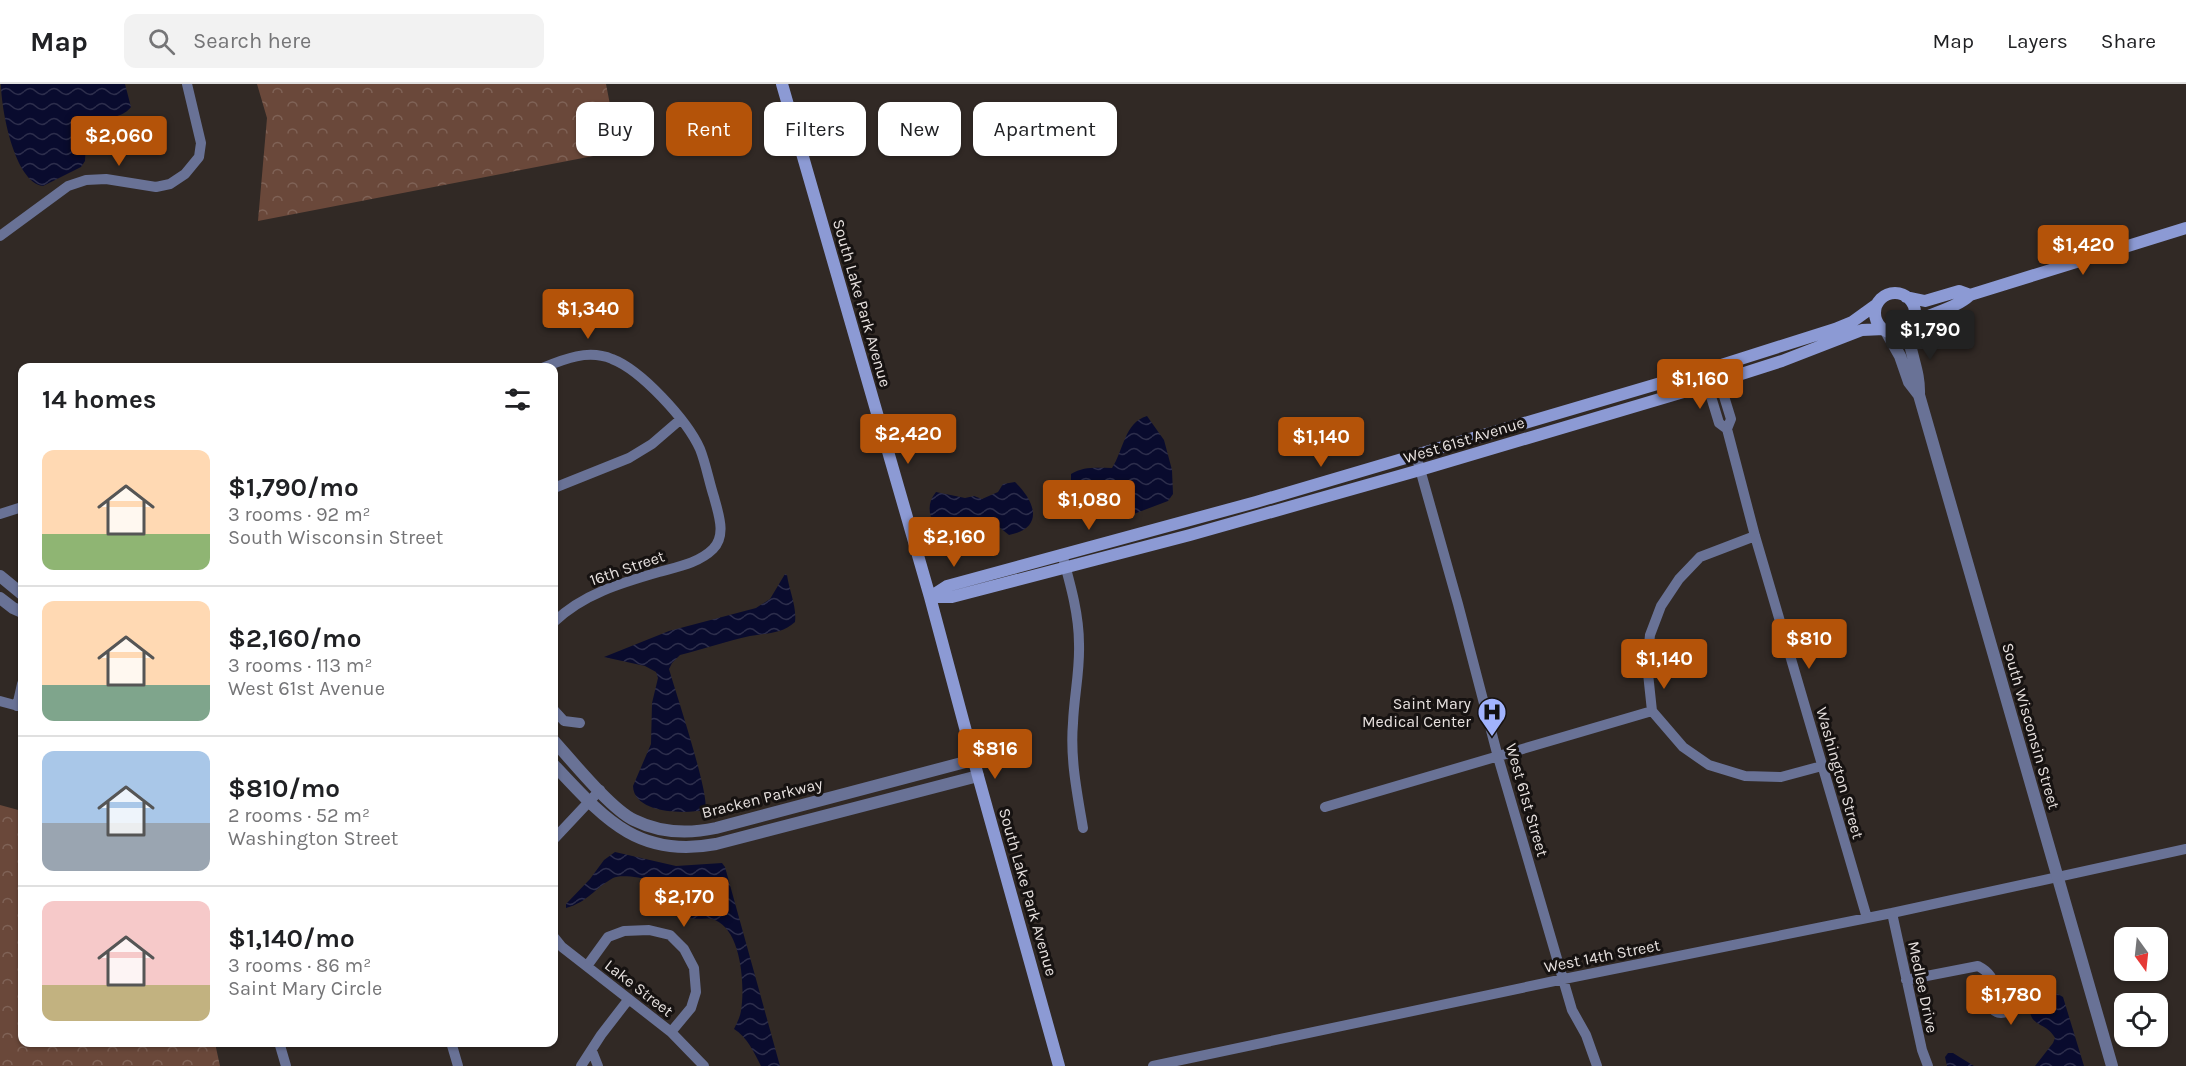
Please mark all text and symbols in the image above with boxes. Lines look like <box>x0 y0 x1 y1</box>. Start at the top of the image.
search box <box>124 14 544 68</box>
text: Map <box>30 25 88 58</box>
icon: search <box>145 25 178 58</box>
text: Search here <box>193 28 311 54</box>
text: Map <box>1932 29 1974 53</box>
text: Layers <box>2007 29 2068 53</box>
text: Share <box>2101 29 2156 53</box>
chip: Buy <box>576 102 654 156</box>
chip: Rent <box>666 102 752 156</box>
chip: Filters <box>764 102 866 156</box>
chip: New <box>878 102 961 156</box>
chip: Apartment <box>973 102 1117 156</box>
pin: $2,060 <box>70 116 168 167</box>
text: $2,060 <box>85 124 153 147</box>
street label: South Lake Park Avenue <box>829 217 895 389</box>
pin: $1,420 <box>2034 225 2132 276</box>
text: $1,420 <box>2052 233 2114 256</box>
pin: $1,340 <box>539 289 637 340</box>
text: $1,340 <box>557 297 619 320</box>
pin: $1,790 <box>1881 310 1979 361</box>
text: $1,790 <box>1900 318 1960 341</box>
pin: $1,160 <box>1651 359 1749 410</box>
text: $1,160 <box>1671 367 1729 390</box>
icon: filters <box>501 383 534 416</box>
text: 14 homes <box>42 384 156 415</box>
street label: West 61st Avenue <box>1401 413 1527 467</box>
pin: $2,420 <box>859 414 957 465</box>
pin: $1,140 <box>1272 417 1370 468</box>
text: $2,420 <box>874 422 942 445</box>
text: $1,140 <box>1292 425 1350 448</box>
text: $1,790/mo <box>228 472 359 503</box>
icon: home <box>90 474 162 546</box>
pin: $1,080 <box>1040 480 1138 531</box>
text: $1,080 <box>1057 488 1121 511</box>
text: 3 rooms · 92 m² <box>228 503 371 526</box>
pin: $2,160 <box>905 517 1003 568</box>
text: $2,160 <box>923 525 985 548</box>
text: South Wisconsin Street <box>228 526 443 549</box>
street label: 16th Street <box>587 546 667 590</box>
pin: $810 <box>1773 619 1845 670</box>
text: $2,160/mo <box>228 623 361 654</box>
icon: home <box>90 625 162 697</box>
text: $810 <box>1786 627 1832 650</box>
pin: $1,140 <box>1615 639 1713 690</box>
street label: South Wisconsin Street <box>1998 641 2064 811</box>
text: $1,140 <box>1635 647 1693 670</box>
text: 3 rooms · 113 m² <box>228 654 372 677</box>
text: West 61st Avenue <box>228 677 385 700</box>
place label: Saint Mary Medical Center <box>1362 694 1472 731</box>
hospital icon: Saint Mary Medical Center <box>1476 696 1508 738</box>
street label: Washington Street <box>1812 705 1868 841</box>
pin: $816 <box>959 729 1031 780</box>
text: $816 <box>972 737 1018 760</box>
street label: West 61st Street <box>1502 741 1552 859</box>
text: $810/mo <box>228 773 340 804</box>
street label: Bracken Parkway <box>700 774 825 822</box>
icon: home <box>90 775 162 847</box>
text: 2 rooms · 52 m² <box>228 804 370 827</box>
street label: South Lake Park Avenue <box>995 806 1061 978</box>
text: Washington Street <box>228 827 398 850</box>
pin: $2,170 <box>635 877 733 928</box>
text: $2,170 <box>654 885 714 908</box>
text: $1,140/mo <box>228 923 355 954</box>
icon: home <box>90 925 162 997</box>
north arrow <box>2114 927 2168 981</box>
map controls <box>2114 927 2168 1047</box>
street label: West 14th Street <box>1542 935 1662 977</box>
street label: Medlee Drive <box>1904 939 1942 1035</box>
text: 3 rooms · 86 m² <box>228 954 371 977</box>
street label: Lake Street <box>601 956 677 1020</box>
pin: $1,780 <box>1962 975 2060 1026</box>
text: Saint Mary Circle <box>228 977 382 1000</box>
text: $1,780 <box>1980 983 2042 1006</box>
button: locate <box>2114 993 2168 1047</box>

